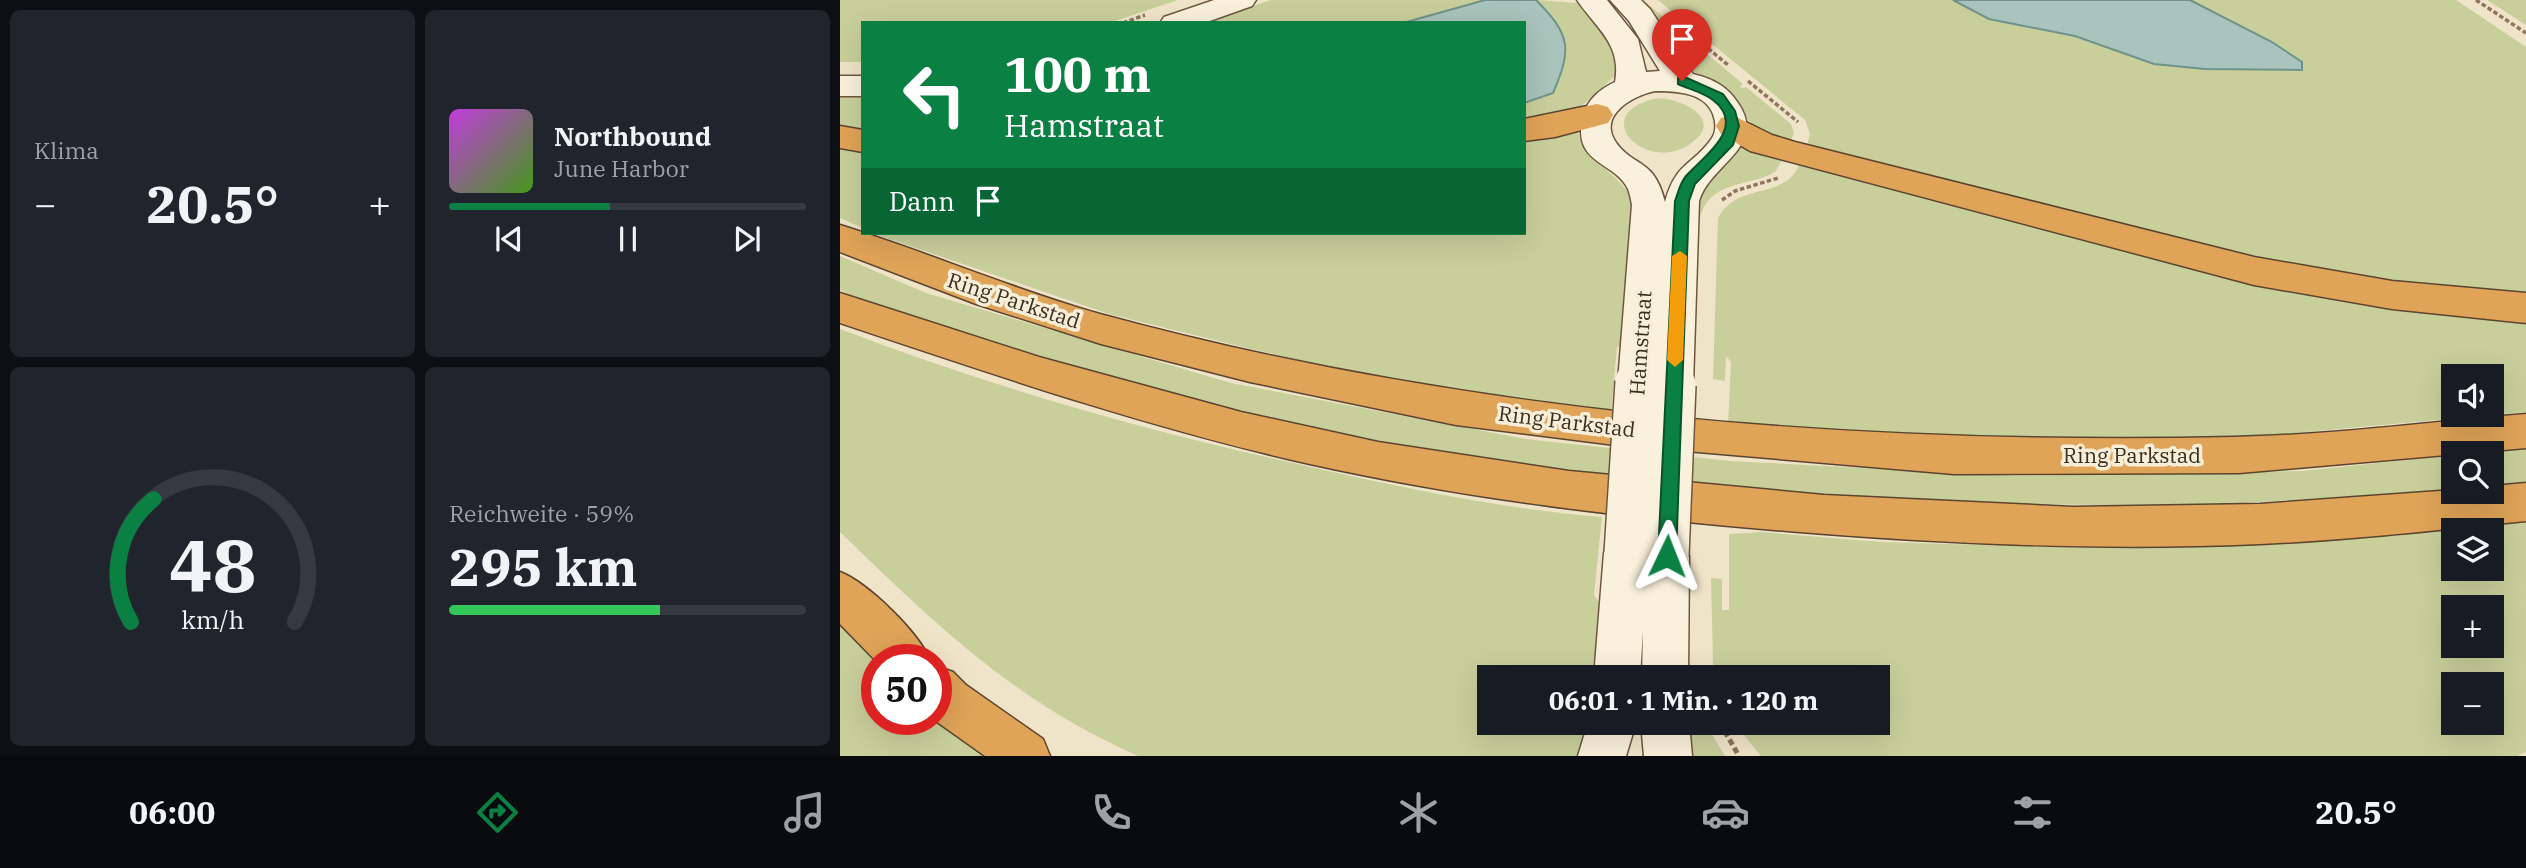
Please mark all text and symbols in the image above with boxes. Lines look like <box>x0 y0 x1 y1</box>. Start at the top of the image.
pin <box>1652 9 1712 81</box>
icon: arrive <box>1663 20 1701 58</box>
text: 100 m <box>1004 42 1151 105</box>
icon: left <box>889 49 980 140</box>
text: Hamstraat <box>1004 104 1164 146</box>
text: Northbound <box>554 119 711 153</box>
text: Klima <box>34 135 99 165</box>
text: June Harbor <box>554 153 689 183</box>
text: 20.5° <box>146 170 279 237</box>
text: − <box>34 179 57 228</box>
text: + <box>368 179 391 228</box>
icon: arrive <box>969 182 1007 220</box>
text: Dann <box>889 184 955 218</box>
icon: previous <box>490 220 528 258</box>
icon: pause <box>609 220 647 258</box>
icon: next <box>728 220 766 258</box>
street label: Ring Parkstad <box>944 265 1084 335</box>
street label: Hamstraat <box>1622 290 1658 396</box>
map controls <box>2441 364 2504 735</box>
button: sound <box>2441 364 2504 427</box>
street label: Ring Parkstad <box>1497 399 1637 443</box>
street label: Ring Parkstad <box>2063 441 2201 469</box>
button: search <box>2441 441 2504 504</box>
text: Reichweite · 59% <box>449 498 634 528</box>
text: 48 <box>169 518 256 613</box>
button: layers <box>2441 518 2504 581</box>
position arrow <box>1630 519 1704 593</box>
text: 295 km <box>449 533 638 600</box>
button: + <box>2441 595 2504 658</box>
text: km/h <box>181 603 244 636</box>
speed limit sign: 50 <box>861 644 952 735</box>
button: − <box>2441 672 2504 735</box>
text: 06:01 · 1 Min. · 120 m <box>1549 683 1818 717</box>
icon: directions <box>473 788 522 837</box>
icon: music <box>780 788 829 837</box>
icon: phone <box>1087 788 1136 837</box>
icon: climate <box>1394 788 1443 837</box>
icon: car <box>1701 788 1750 837</box>
icon: filters <box>2008 788 2057 837</box>
text: 06:00 <box>129 791 215 833</box>
text: 20.5° <box>2315 791 2397 833</box>

